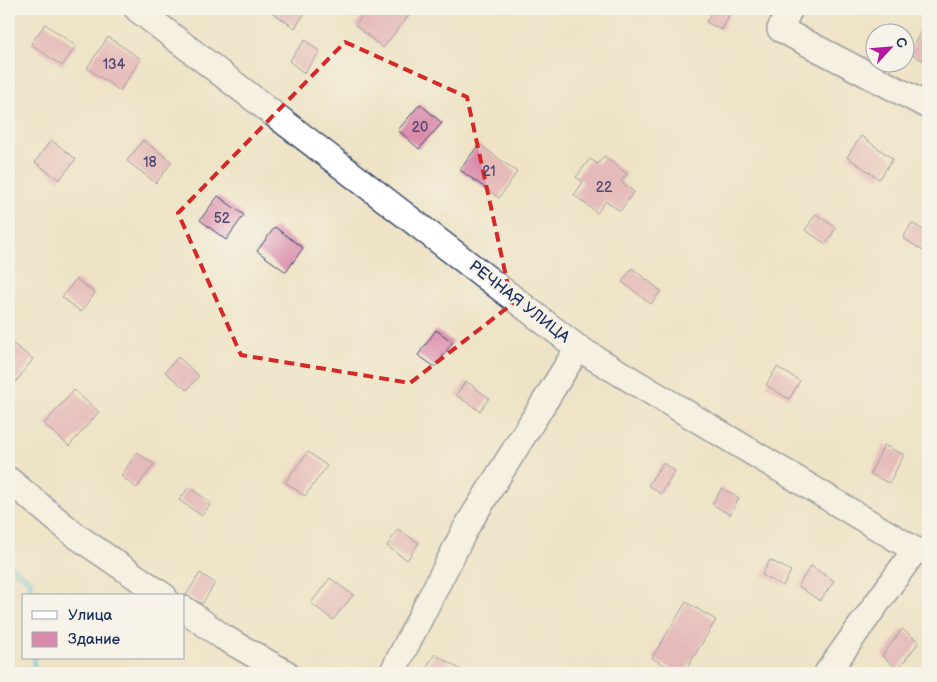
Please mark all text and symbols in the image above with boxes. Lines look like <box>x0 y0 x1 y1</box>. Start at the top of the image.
north arrow <box>864 22 914 72</box>
text: С <box>891 34 911 51</box>
house number: 134 <box>103 56 126 73</box>
house number: 20 <box>412 119 428 136</box>
house number: 18 <box>143 154 157 171</box>
house number: 21 <box>482 163 496 180</box>
house number: 22 <box>596 179 613 196</box>
house number: 52 <box>214 210 231 227</box>
street label: РЕЧНАЯ УЛИЦА <box>465 257 573 347</box>
legend <box>22 594 185 660</box>
text: Улица <box>68 606 113 625</box>
text: Здание <box>68 630 120 649</box>

